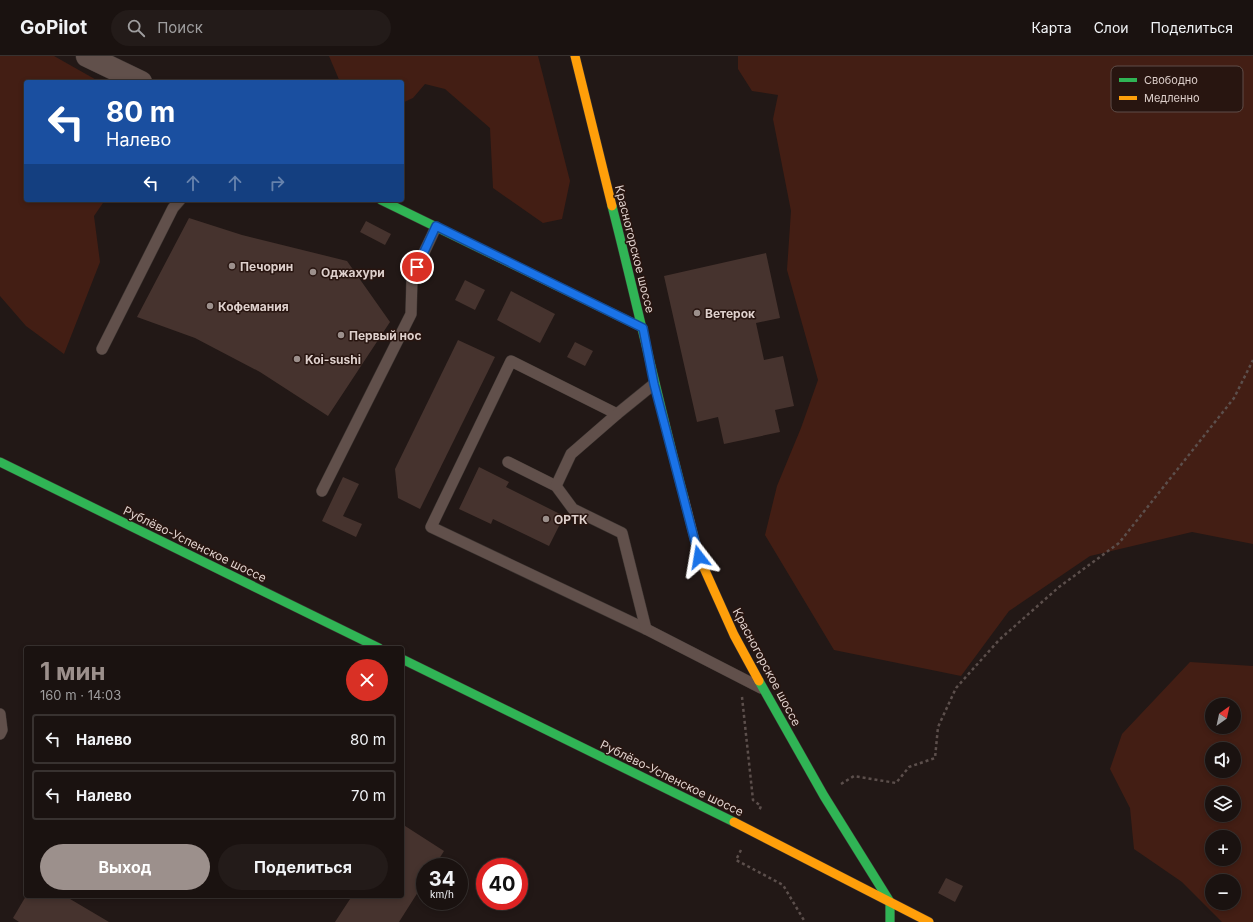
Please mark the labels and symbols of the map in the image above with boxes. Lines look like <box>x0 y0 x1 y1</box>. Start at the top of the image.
legend <box>1111 66 1243 112</box>
text: Свободно <box>1144 73 1198 87</box>
text: Медленно <box>1144 91 1200 105</box>
street label: Красногорское шоссе <box>612 183 658 315</box>
pin <box>400 250 434 284</box>
place label: Печорин <box>240 259 293 274</box>
marker: Печорин <box>227 261 237 271</box>
place label: Оджахури <box>321 265 385 280</box>
marker: Оджахури <box>308 267 318 277</box>
place label: Кофемания <box>218 299 289 314</box>
marker: Кофемания <box>205 301 215 311</box>
place label: Ветерок <box>705 306 755 321</box>
marker: Ветерок <box>692 308 702 318</box>
place label: Первый нос <box>349 328 421 343</box>
marker: Первый нос <box>336 330 346 340</box>
place label: Koi-sushi <box>305 352 361 367</box>
marker: Koi-sushi <box>292 354 302 364</box>
street label: Рублёво-Успенское шоссе <box>121 503 269 585</box>
place label: ОРТК <box>554 512 588 527</box>
marker: ОРТК <box>541 514 551 524</box>
position arrow <box>678 536 720 578</box>
street label: Красногорское шоссе <box>730 605 804 729</box>
north arrow <box>1205 698 1241 734</box>
street label: Рублёво-Успенское шоссе <box>598 737 746 819</box>
speed limit sign: 40 <box>476 858 528 910</box>

